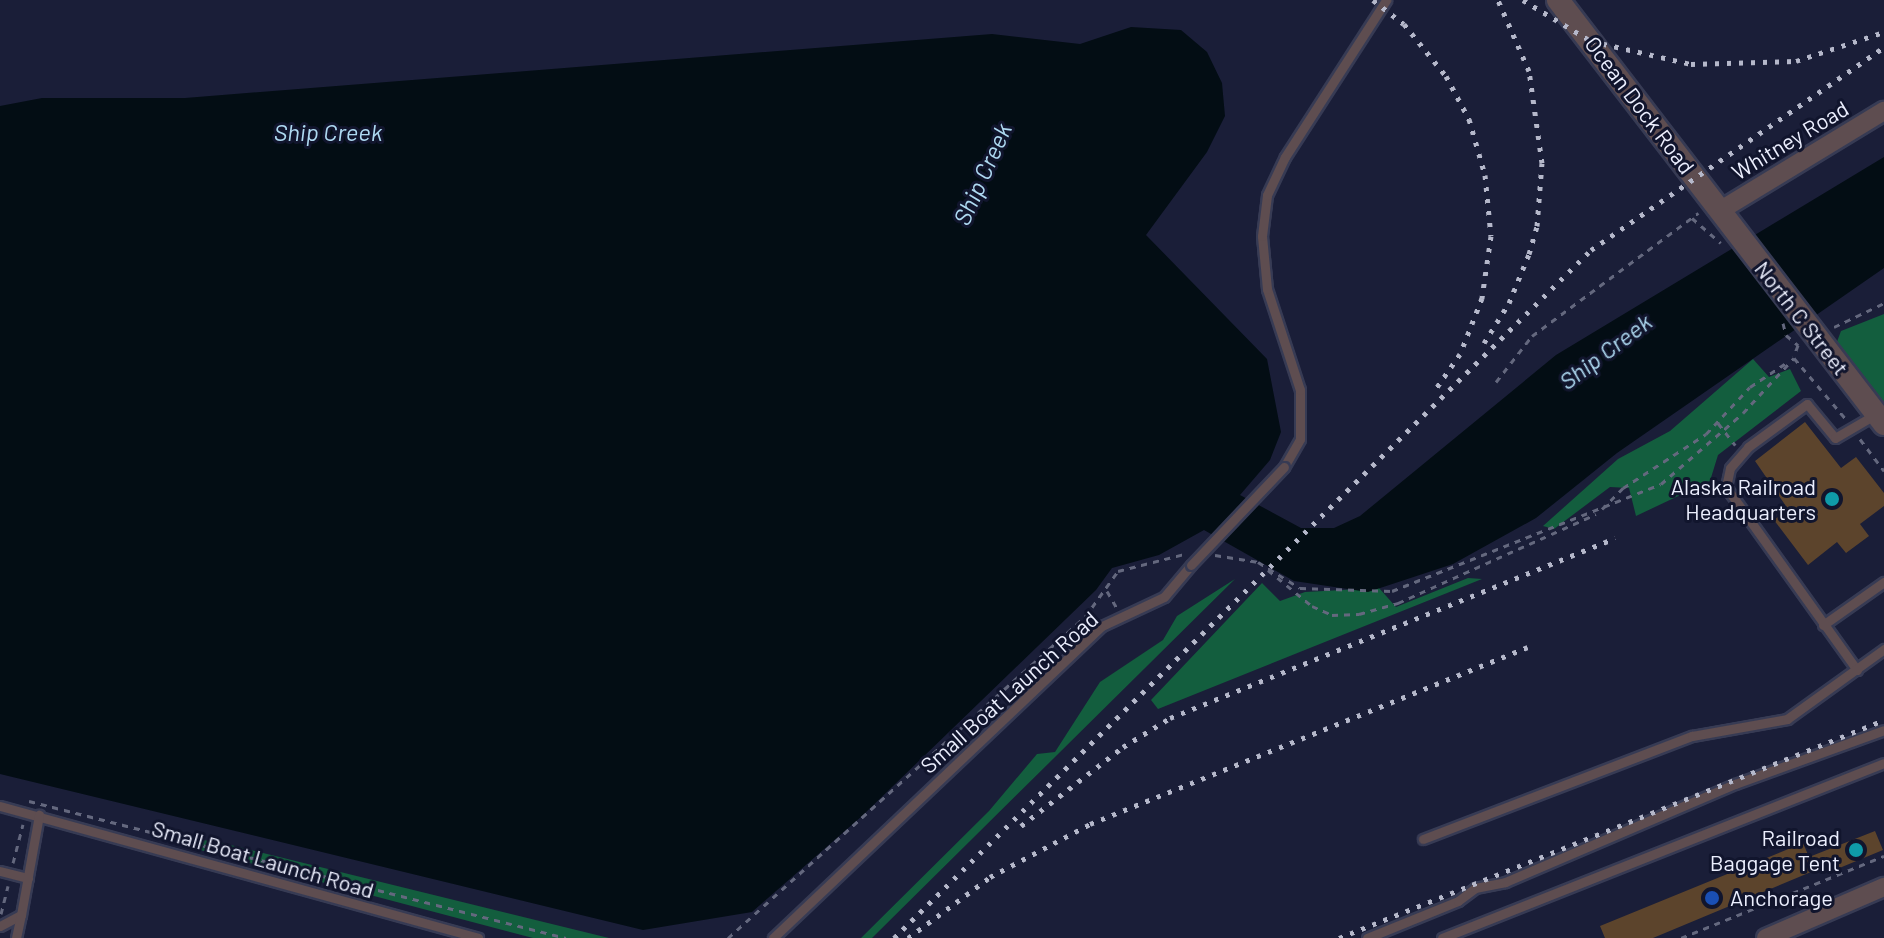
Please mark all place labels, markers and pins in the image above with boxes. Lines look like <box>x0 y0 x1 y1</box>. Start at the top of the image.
place label: Alaska Railroad Headquarters <box>1671 473 1816 524</box>
marker: Alaska Railroad Headquarters <box>1823 490 1841 508</box>
place label: Railroad Baggage Tent <box>1710 824 1840 876</box>
marker: Railroad Baggage Tent <box>1847 841 1865 859</box>
place label: Anchorage <box>1730 885 1833 911</box>
marker: Anchorage <box>1701 887 1723 909</box>

